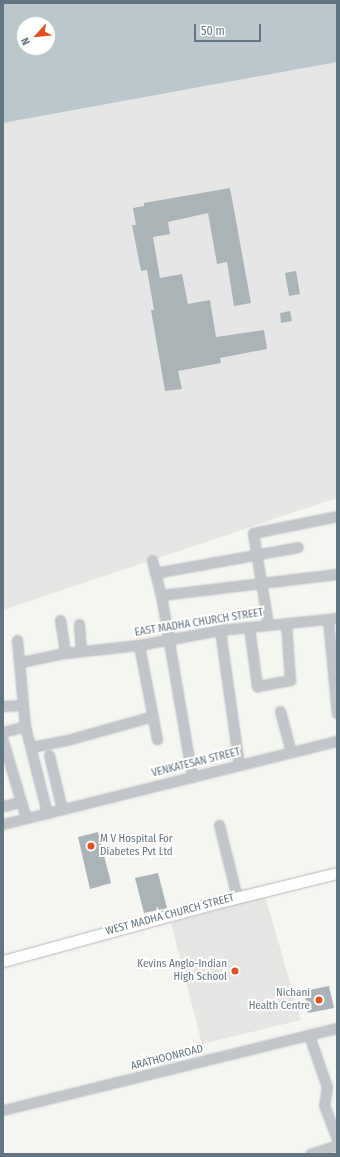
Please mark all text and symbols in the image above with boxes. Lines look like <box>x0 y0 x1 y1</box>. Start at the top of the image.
north arrow <box>16 16 56 56</box>
scale bar <box>196 16 263 42</box>
text: 50 m <box>201 24 225 38</box>
text: N <box>18 35 33 47</box>
street label: EAST MADHA CHURCH STREET <box>134 606 264 640</box>
street label: VENKATESAN STREET <box>150 746 242 780</box>
place label: M V Hospital For Diabetes Pvt Ltd <box>100 833 173 859</box>
marker: M V Hospital For Diabetes Pvt Ltd <box>85 840 97 852</box>
street label: WEST MADHA CHURCH STREET <box>104 891 236 939</box>
place label: Kevins Anglo-Indian High School <box>137 958 227 984</box>
marker: Kevins Anglo-Indian High School <box>230 966 240 976</box>
place label: Nichani Health Centre <box>249 987 310 1013</box>
marker: Nichani Health Centre <box>313 994 325 1006</box>
street label: ARATHOONROAD <box>129 1043 205 1073</box>

